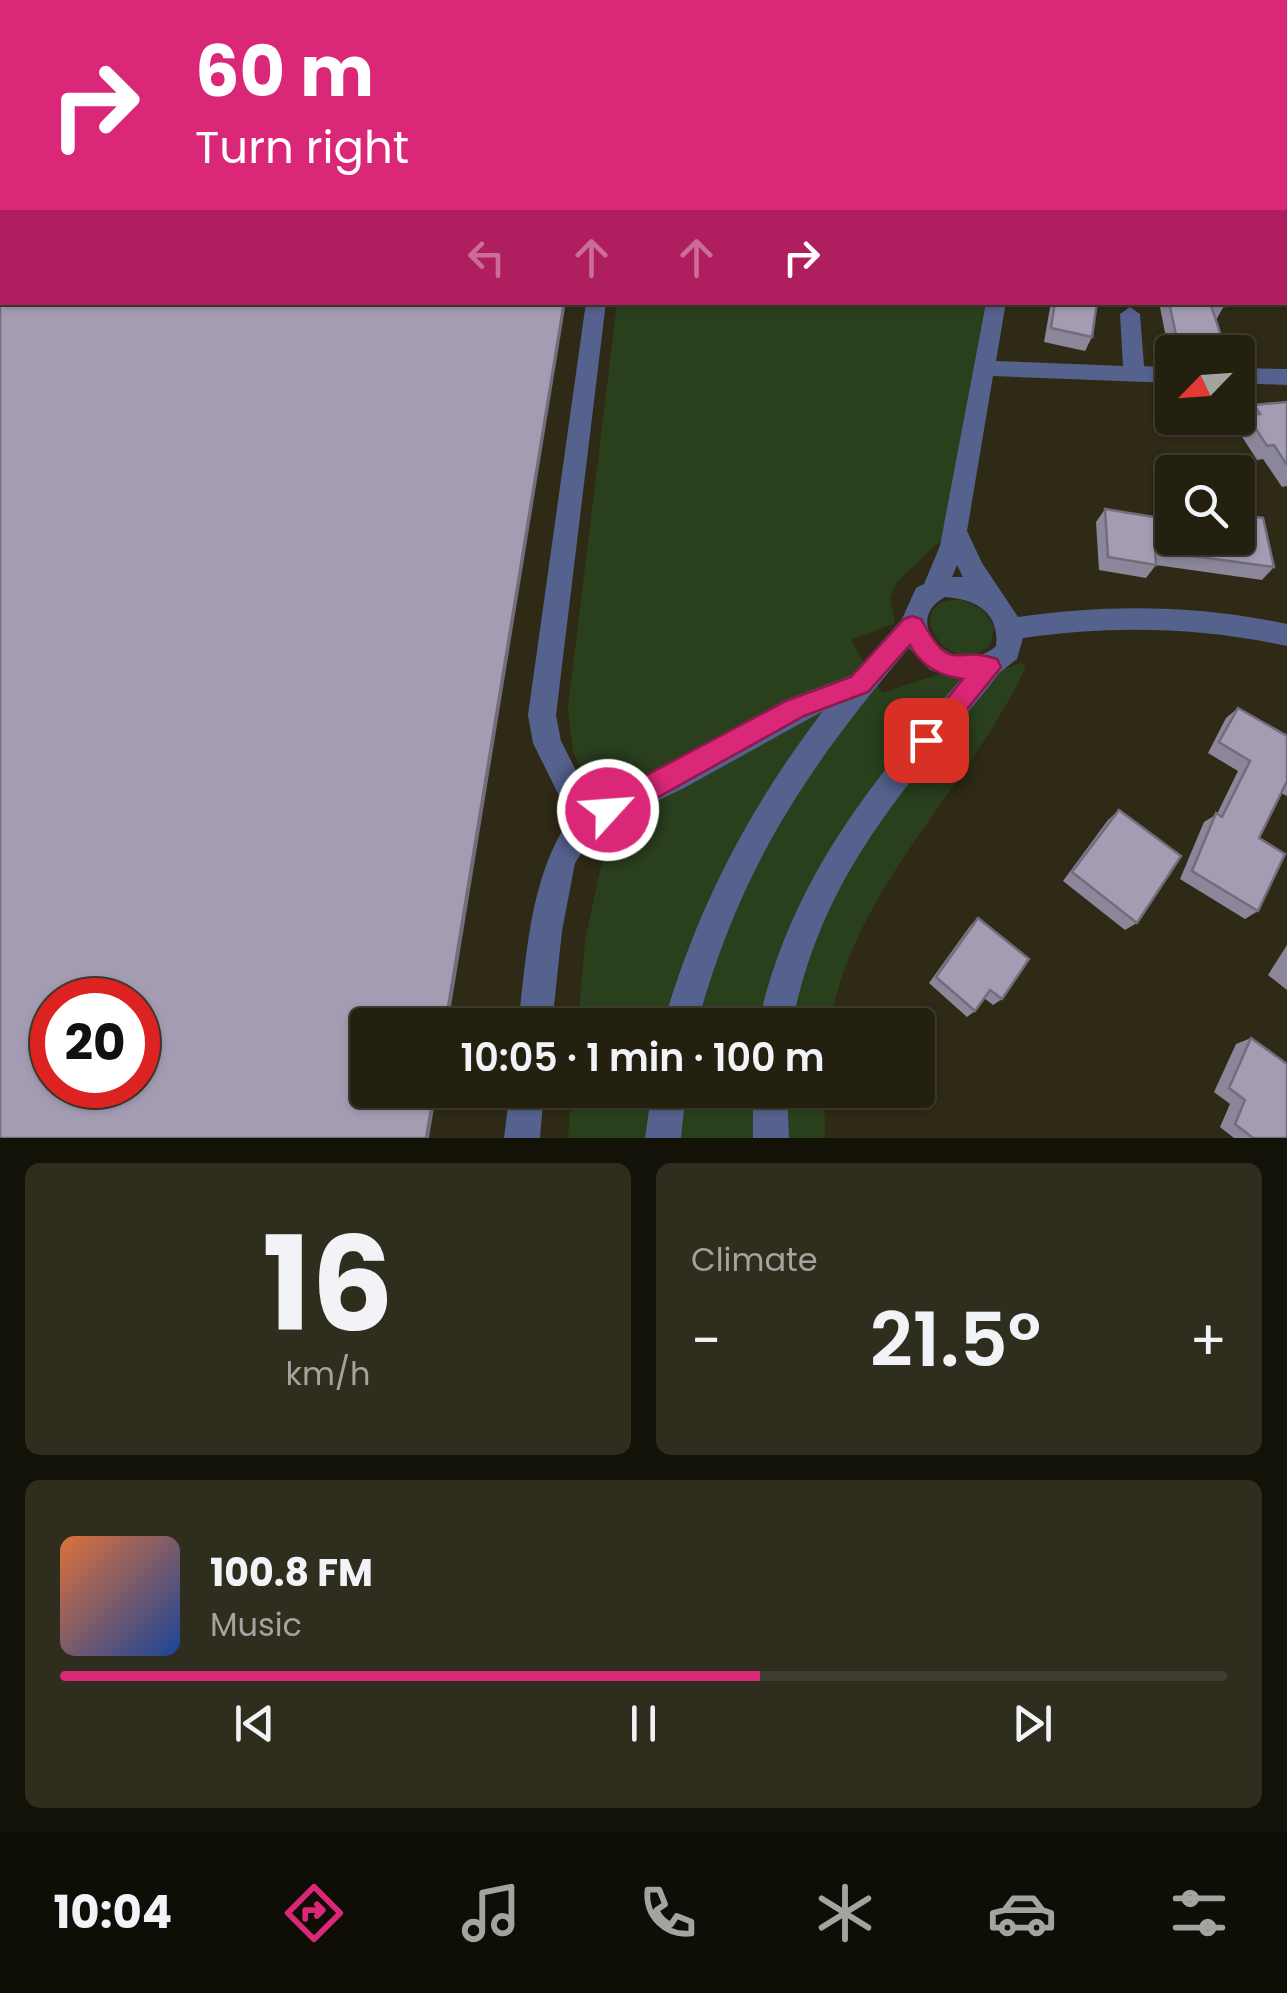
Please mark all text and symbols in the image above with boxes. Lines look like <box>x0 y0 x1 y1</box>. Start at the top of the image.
text: 60 m <box>195 22 374 121</box>
icon: right <box>30 40 160 170</box>
text: Turn right <box>195 116 409 179</box>
icon: left <box>459 230 514 285</box>
icon: ahead <box>564 230 619 285</box>
icon: ahead <box>669 230 724 285</box>
icon: right <box>774 230 829 285</box>
north arrow <box>1155 335 1255 435</box>
map controls <box>1155 335 1255 555</box>
button: search <box>1155 455 1255 555</box>
pin <box>884 698 969 783</box>
icon: arrive <box>899 713 954 768</box>
position arrow <box>556 758 660 862</box>
speed limit sign: 20 <box>30 978 160 1108</box>
text: 10:05 · 1 min · 100 m <box>460 1031 825 1084</box>
text: 16 <box>262 1193 394 1376</box>
text: Climate <box>691 1237 818 1282</box>
text: 21.5° <box>870 1287 1041 1392</box>
text: − <box>691 1302 721 1379</box>
text: + <box>1189 1302 1227 1379</box>
text: km/h <box>285 1351 371 1396</box>
text: 100.8 FM <box>210 1546 373 1599</box>
text: Music <box>210 1602 302 1647</box>
icon: previous <box>227 1696 282 1751</box>
icon: pause <box>616 1696 671 1751</box>
icon: next <box>1005 1696 1060 1751</box>
icon: directions <box>279 1878 349 1948</box>
icon: music <box>456 1878 526 1948</box>
icon: phone <box>633 1878 703 1948</box>
icon: climate <box>810 1878 880 1948</box>
icon: car <box>987 1878 1057 1948</box>
icon: filters <box>1164 1878 1234 1948</box>
text: 10:04 <box>53 1881 172 1944</box>

